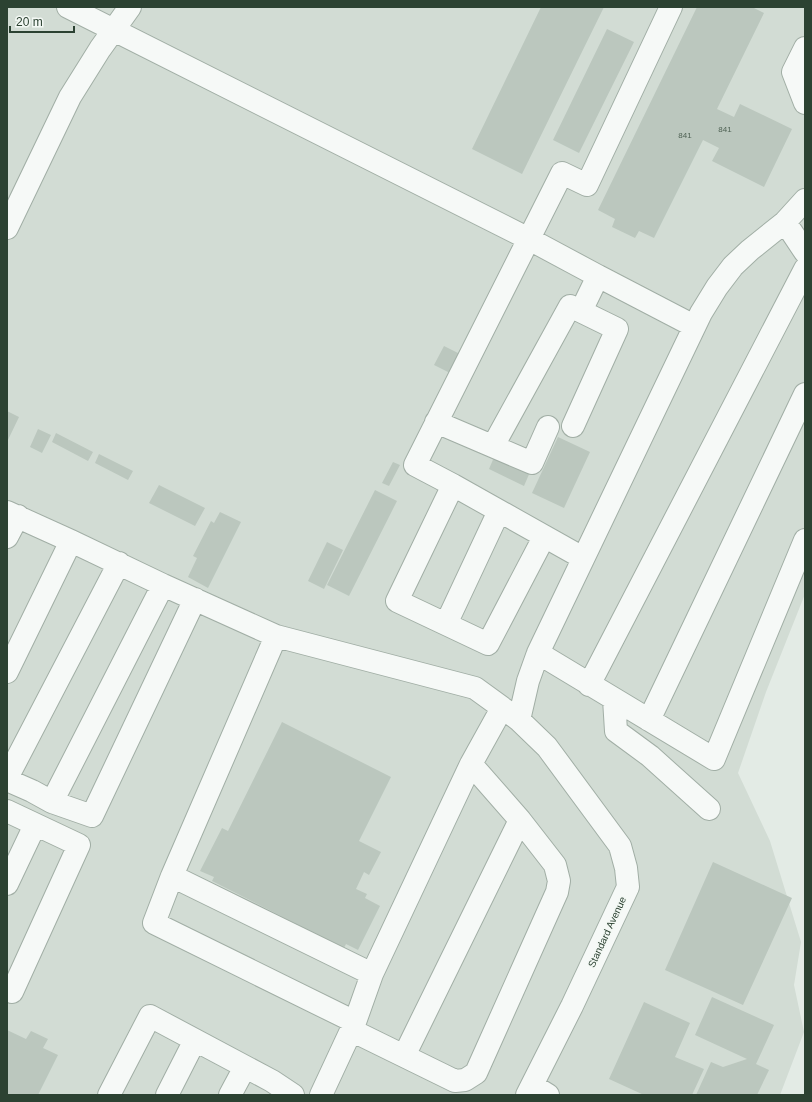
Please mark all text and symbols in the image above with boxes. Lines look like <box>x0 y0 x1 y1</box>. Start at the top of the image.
scale bar <box>10 8 74 34</box>
text: 20 m <box>16 15 43 29</box>
house number: 841 <box>718 125 732 134</box>
house number: 841 <box>678 131 692 140</box>
street label: Standard Avenue <box>586 895 628 969</box>

